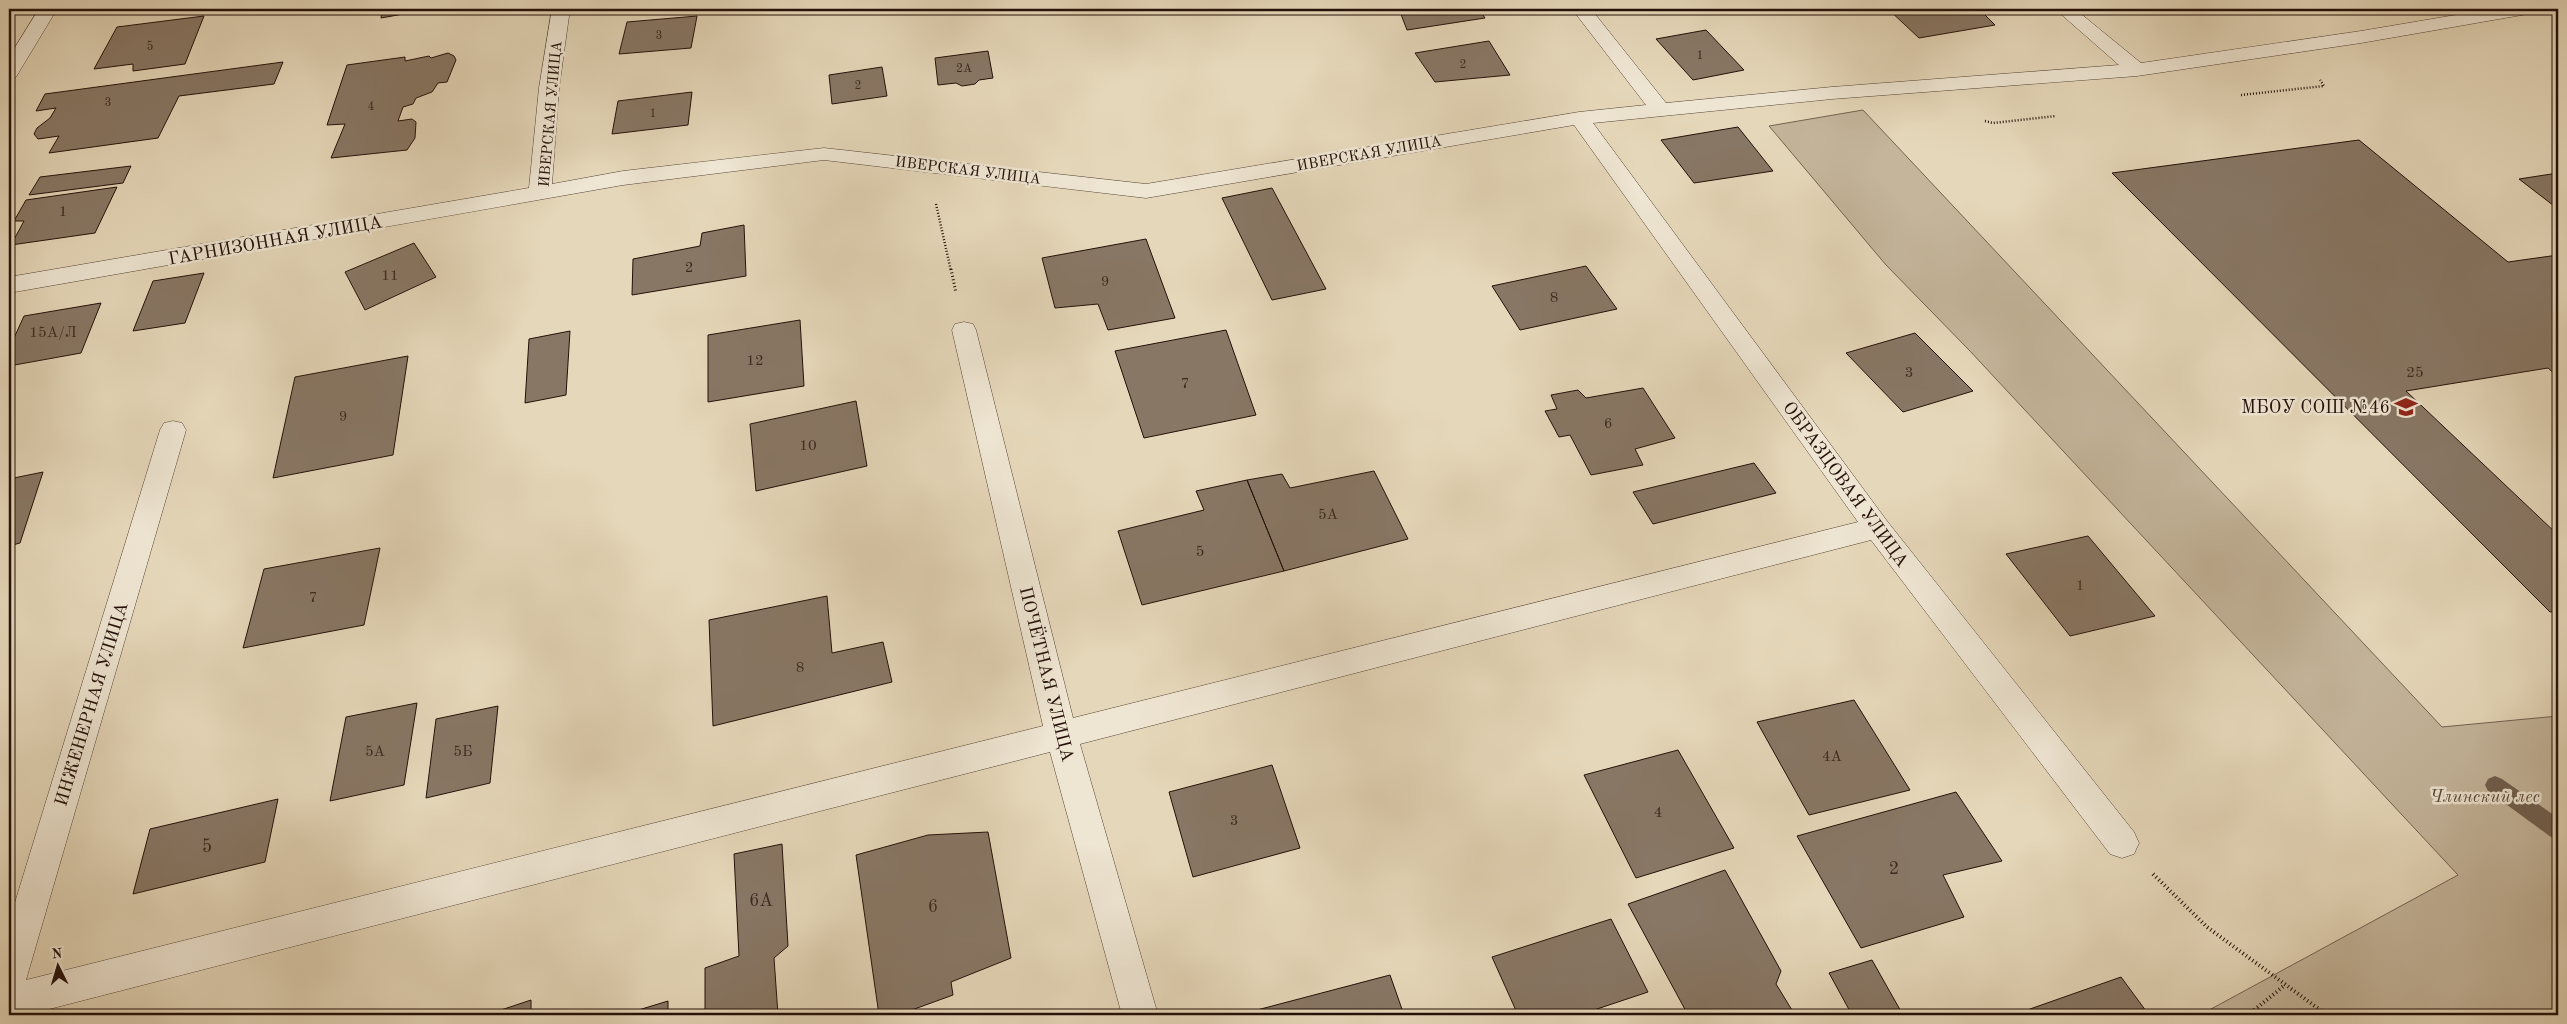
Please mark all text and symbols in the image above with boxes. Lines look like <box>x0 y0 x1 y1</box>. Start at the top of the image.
house number: 3 <box>656 30 662 42</box>
house number: 5 <box>147 40 154 53</box>
street label: ИВЕРСКАЯ УЛИЦА <box>538 40 565 188</box>
house number: 1 <box>1697 50 1703 62</box>
house number: 2 <box>1460 59 1466 71</box>
house number: 2А <box>956 63 972 75</box>
house number: 2 <box>855 80 861 92</box>
house number: 3 <box>105 97 111 109</box>
house number: 4 <box>368 101 375 113</box>
house number: 1 <box>650 108 656 120</box>
street label: ИВЕРСКАЯ УЛИЦА <box>1296 134 1443 175</box>
street label: ИВЕРСКАЯ УЛИЦА <box>894 155 1042 188</box>
house number: 1 <box>59 205 67 220</box>
street label: ГАРНИЗОННАЯ УЛИЦА <box>167 213 384 269</box>
house number: 2 <box>685 261 693 276</box>
house number: 11 <box>381 269 399 284</box>
house number: 9 <box>1101 275 1109 290</box>
house number: 8 <box>1550 291 1558 306</box>
house number: 15А/Л <box>29 326 77 341</box>
house number: 12 <box>746 354 764 369</box>
house number: 3 <box>1905 366 1913 381</box>
house number: 25 <box>2406 366 2424 381</box>
house number: 7 <box>1181 377 1189 392</box>
school or university icon: МБОУ СОШ №46 <box>2393 394 2419 420</box>
street label: ОБРАЗЦОВАЯ УЛИЦА <box>1779 398 1911 571</box>
place label: МБОУ СОШ №46 <box>2241 399 2390 417</box>
house number: 9 <box>339 410 347 425</box>
house number: 6 <box>1604 417 1612 432</box>
house number: 10 <box>799 439 817 454</box>
house number: 5А <box>1318 508 1339 523</box>
house number: 5 <box>1196 545 1204 560</box>
house number: 1 <box>2076 579 2084 594</box>
street label: ПОЧЁТНАЯ УЛИЦА <box>1016 584 1079 764</box>
house number: 7 <box>309 591 317 606</box>
street label: ИНЖЕНЕРНАЯ УЛИЦА <box>52 600 132 808</box>
house number: 8 <box>796 661 804 676</box>
house number: 5А <box>365 745 386 760</box>
house number: 5Б <box>453 745 473 760</box>
house number: 4А <box>1822 750 1843 765</box>
park label: Члинский лес <box>2430 788 2540 806</box>
house number: 4 <box>1654 806 1662 821</box>
house number: 3 <box>1230 814 1238 829</box>
house number: 5 <box>202 838 212 856</box>
house number: 2 <box>1889 860 1899 878</box>
house number: 6А <box>749 892 773 910</box>
house number: 6 <box>928 898 938 916</box>
north arrow <box>32 942 82 992</box>
text: N <box>51 947 63 961</box>

